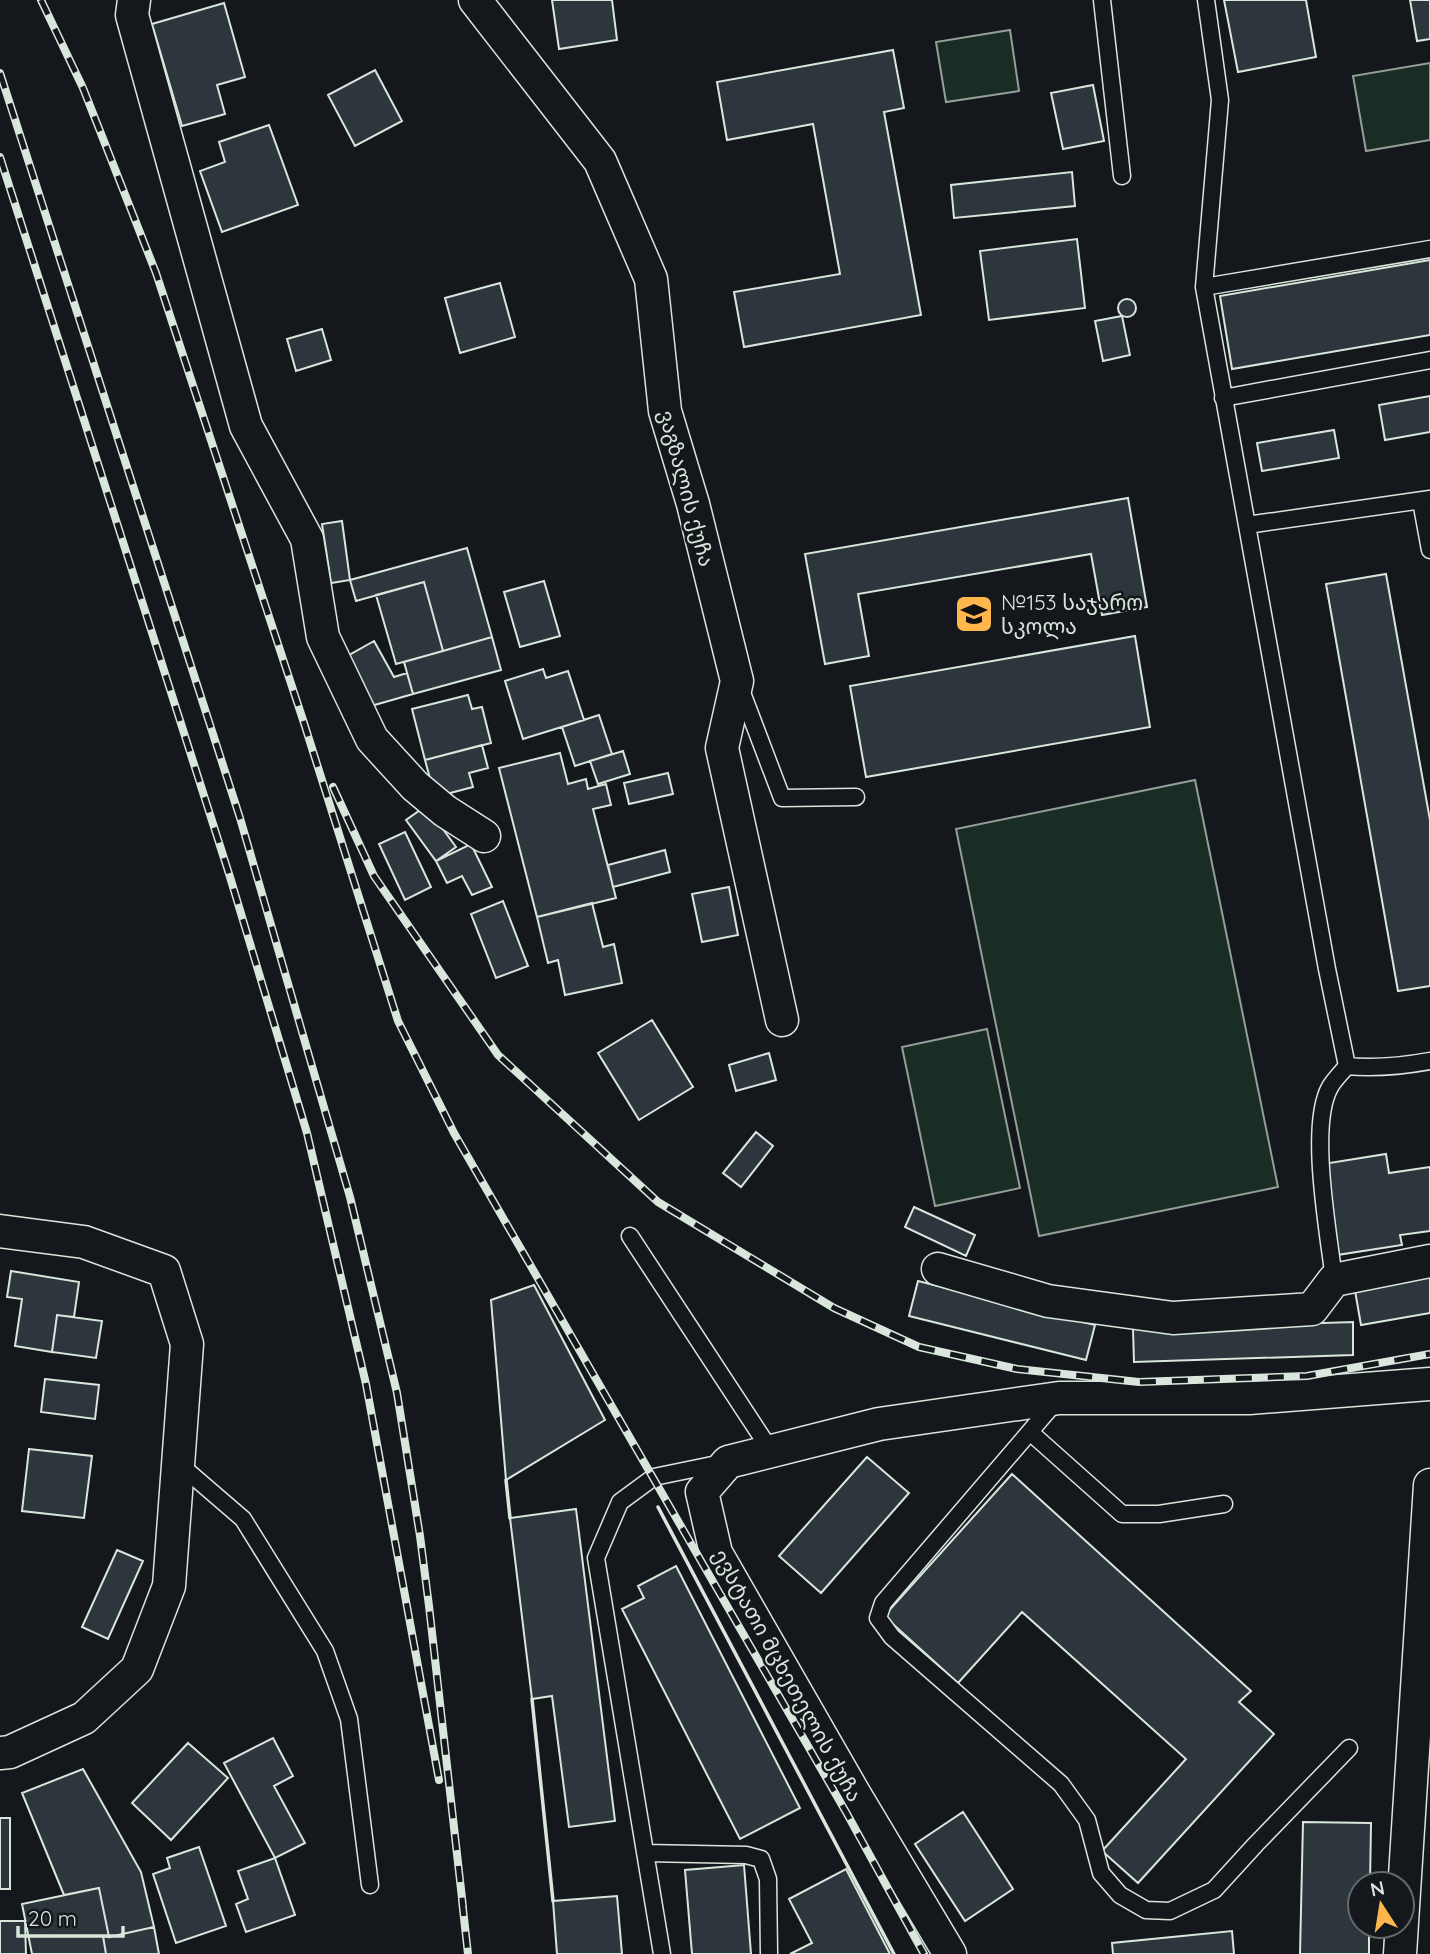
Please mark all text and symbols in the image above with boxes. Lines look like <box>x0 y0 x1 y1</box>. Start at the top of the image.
street label: ვაგზალის ქუჩა <box>653 407 720 570</box>
place label: №153 საჯარო სკოლა <box>1001 589 1143 640</box>
school or university icon: №153 საჯარო სკოლა <box>953 593 995 635</box>
street label: ევსტათი მცხეთელის ქუჩა <box>707 1544 868 1806</box>
north arrow <box>1346 1870 1416 1940</box>
text: N <box>1368 1875 1387 1902</box>
scale bar <box>18 1895 122 1939</box>
text: 20 m <box>28 1905 77 1931</box>

